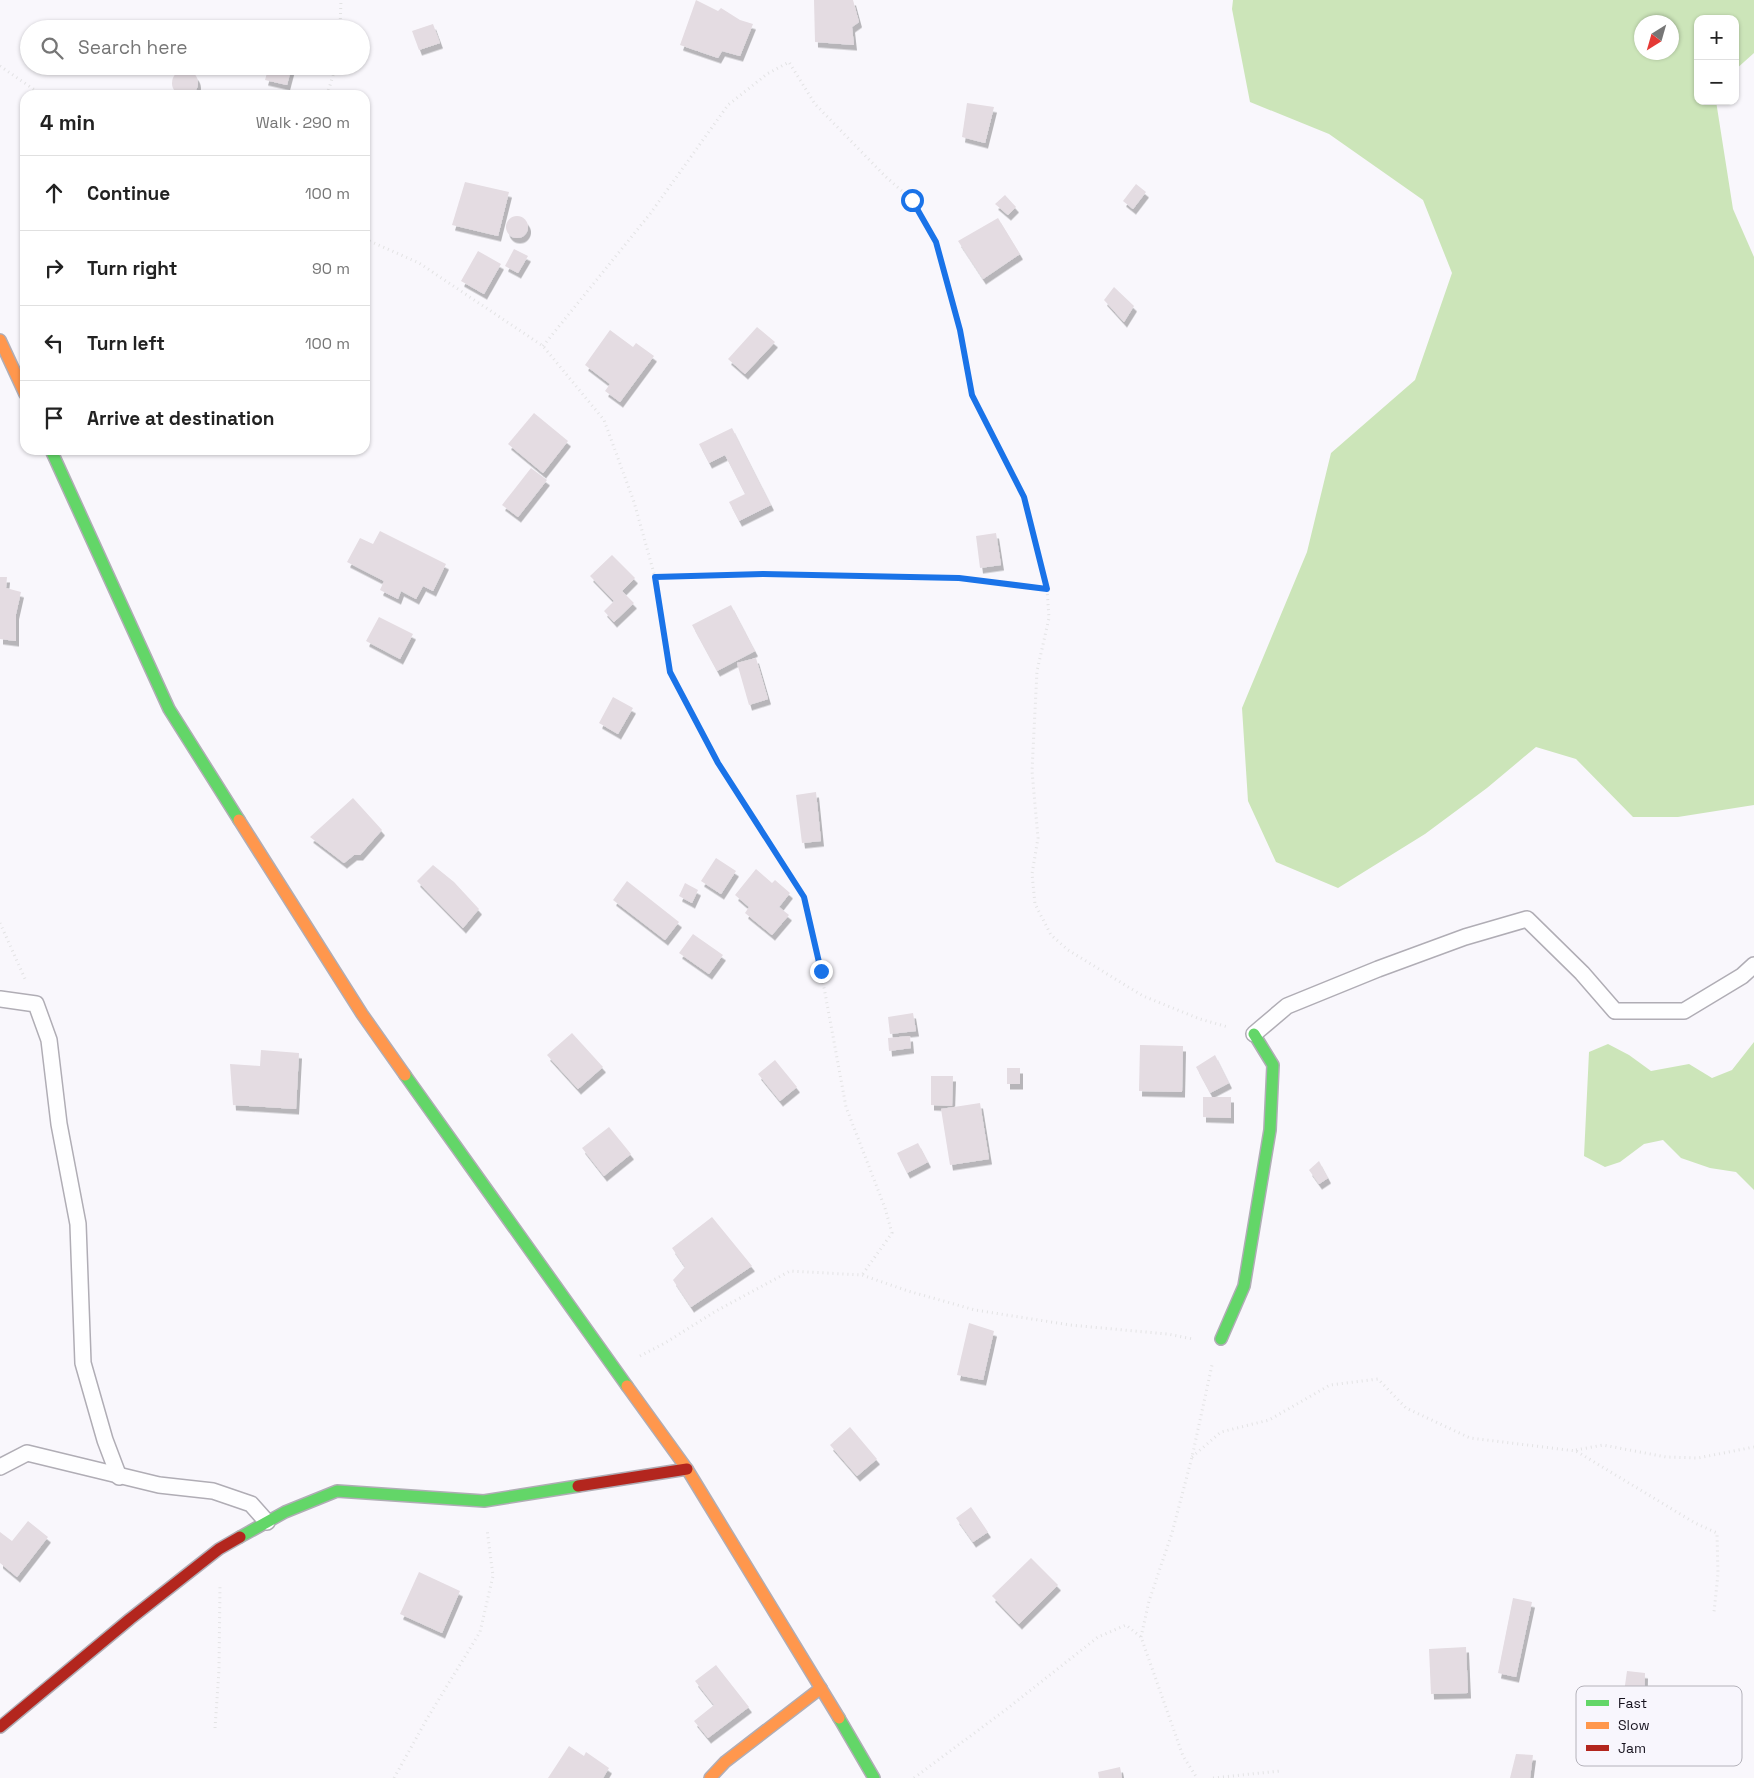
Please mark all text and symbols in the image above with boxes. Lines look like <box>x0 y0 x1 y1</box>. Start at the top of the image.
north arrow <box>1634 15 1679 60</box>
map controls <box>1694 15 1739 105</box>
button: + <box>1694 15 1739 60</box>
search box <box>20 20 370 75</box>
icon: search <box>38 34 66 62</box>
text: Search here <box>78 35 188 60</box>
button: − <box>1694 60 1739 105</box>
text: 4 min <box>40 109 95 136</box>
text: Walk · 290 m <box>256 112 350 133</box>
icon: ahead <box>40 179 68 207</box>
text: Continue <box>87 181 170 206</box>
text: 100 m <box>305 183 350 204</box>
route start <box>901 189 924 212</box>
icon: right <box>40 254 68 282</box>
text: Turn right <box>87 256 177 281</box>
text: 90 m <box>312 258 350 279</box>
icon: left <box>40 329 68 357</box>
text: Turn left <box>87 331 165 356</box>
text: 100 m <box>305 333 350 354</box>
icon: arrive <box>40 404 68 432</box>
text: Arrive at destination <box>87 406 275 431</box>
route end <box>810 960 833 983</box>
legend <box>1576 1686 1742 1766</box>
text: Fast <box>1618 1694 1647 1712</box>
text: Slow <box>1618 1716 1650 1734</box>
text: Jam <box>1618 1739 1646 1757</box>

